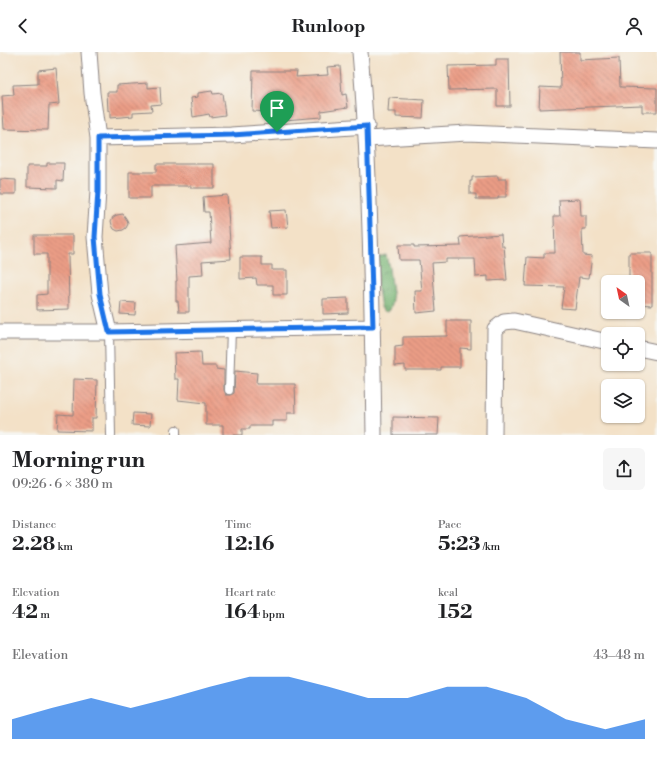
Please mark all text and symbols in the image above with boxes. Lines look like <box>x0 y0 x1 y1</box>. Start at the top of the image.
icon: back <box>12 15 34 37</box>
text: Runloop <box>292 15 365 38</box>
icon: person <box>623 15 645 37</box>
pin <box>260 91 294 132</box>
icon: arrive <box>266 97 288 119</box>
north arrow <box>601 275 645 319</box>
map controls <box>601 275 645 423</box>
button: locate <box>601 327 645 371</box>
button: layers <box>601 379 645 423</box>
text: Morning run <box>12 447 145 474</box>
button: share <box>603 448 645 490</box>
text: 09:26 · 6 × 380 m <box>12 476 113 492</box>
text: Distance <box>12 518 56 532</box>
text: Time <box>225 518 252 532</box>
text: Pace <box>438 518 462 532</box>
text: 2.28 <box>12 532 55 557</box>
text: 12:16 <box>225 532 274 557</box>
text: 5:23 <box>438 532 480 557</box>
text: km <box>55 540 73 554</box>
text: /km <box>480 540 500 554</box>
text: Elevation <box>12 586 60 600</box>
text: Heart rate <box>225 586 276 600</box>
text: kcal <box>438 586 458 600</box>
text: 42 <box>12 600 38 625</box>
text: 164 <box>225 600 260 625</box>
text: 152 <box>438 600 473 625</box>
text: m <box>38 608 50 622</box>
text: bpm <box>260 608 285 622</box>
text: Elevation <box>12 647 68 663</box>
text: 43–48 m <box>593 647 645 663</box>

